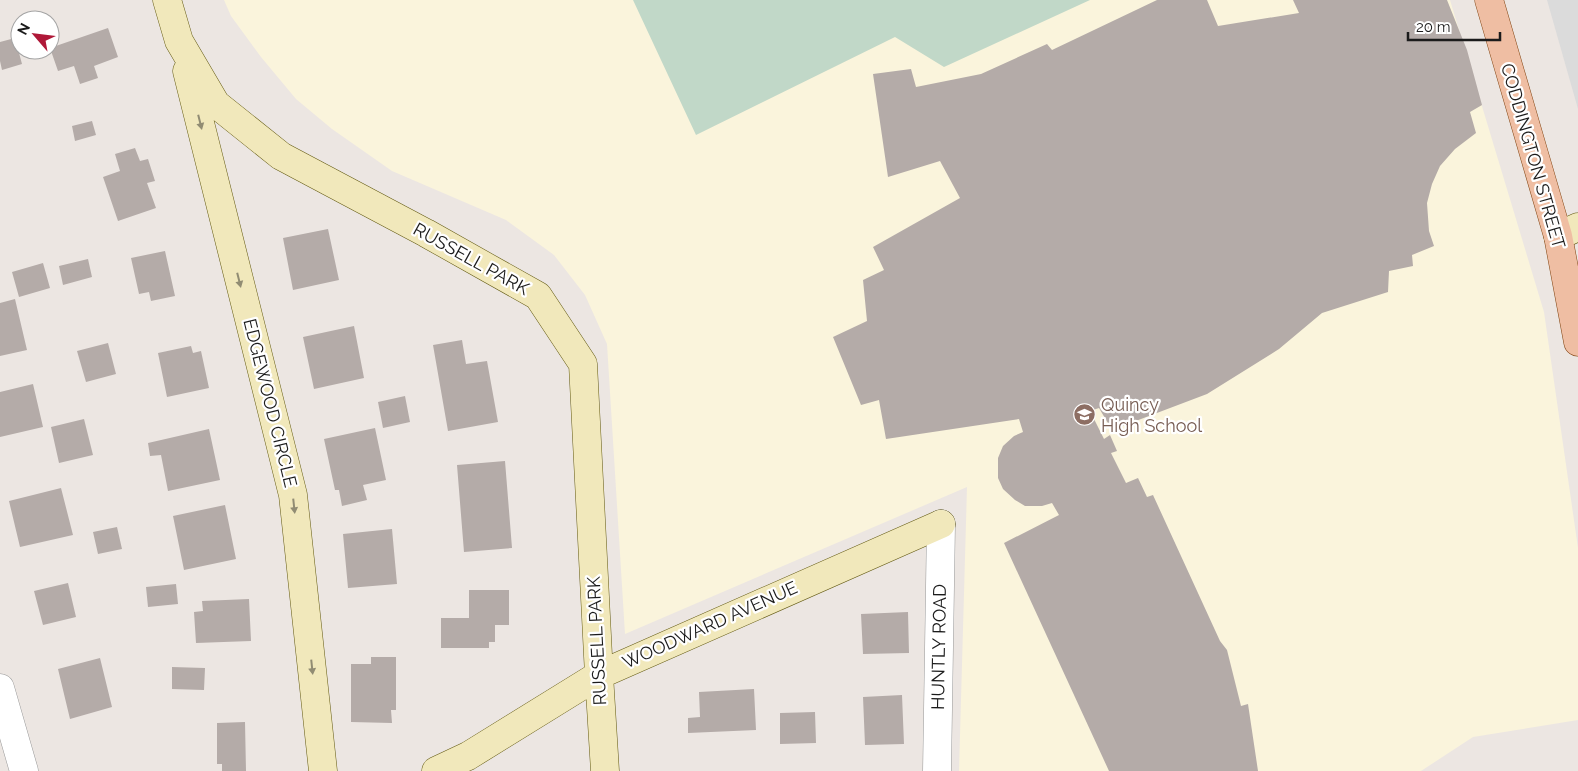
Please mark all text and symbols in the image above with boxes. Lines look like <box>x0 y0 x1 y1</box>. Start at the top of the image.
north arrow <box>10 10 60 60</box>
scale bar <box>1408 10 1500 42</box>
text: 20 m <box>1416 18 1451 36</box>
text: N <box>14 20 33 37</box>
street label: CODDINGTON STREET <box>1497 61 1570 251</box>
one-way arrow <box>196 115 204 130</box>
street label: RUSSELL PARK <box>410 218 533 299</box>
one-way arrow <box>235 272 243 287</box>
street label: EDGEWOOD CIRCLE <box>239 316 302 489</box>
place label: Quincy High School <box>1101 394 1202 436</box>
school or university icon: Quincy High School <box>1073 403 1097 427</box>
one-way arrow <box>290 498 298 514</box>
street label: RUSSELL PARK <box>583 576 610 706</box>
street label: WOODWARD AVENUE <box>619 576 800 673</box>
street label: HUNTLY ROAD <box>927 584 950 710</box>
one-way arrow <box>308 659 316 675</box>

